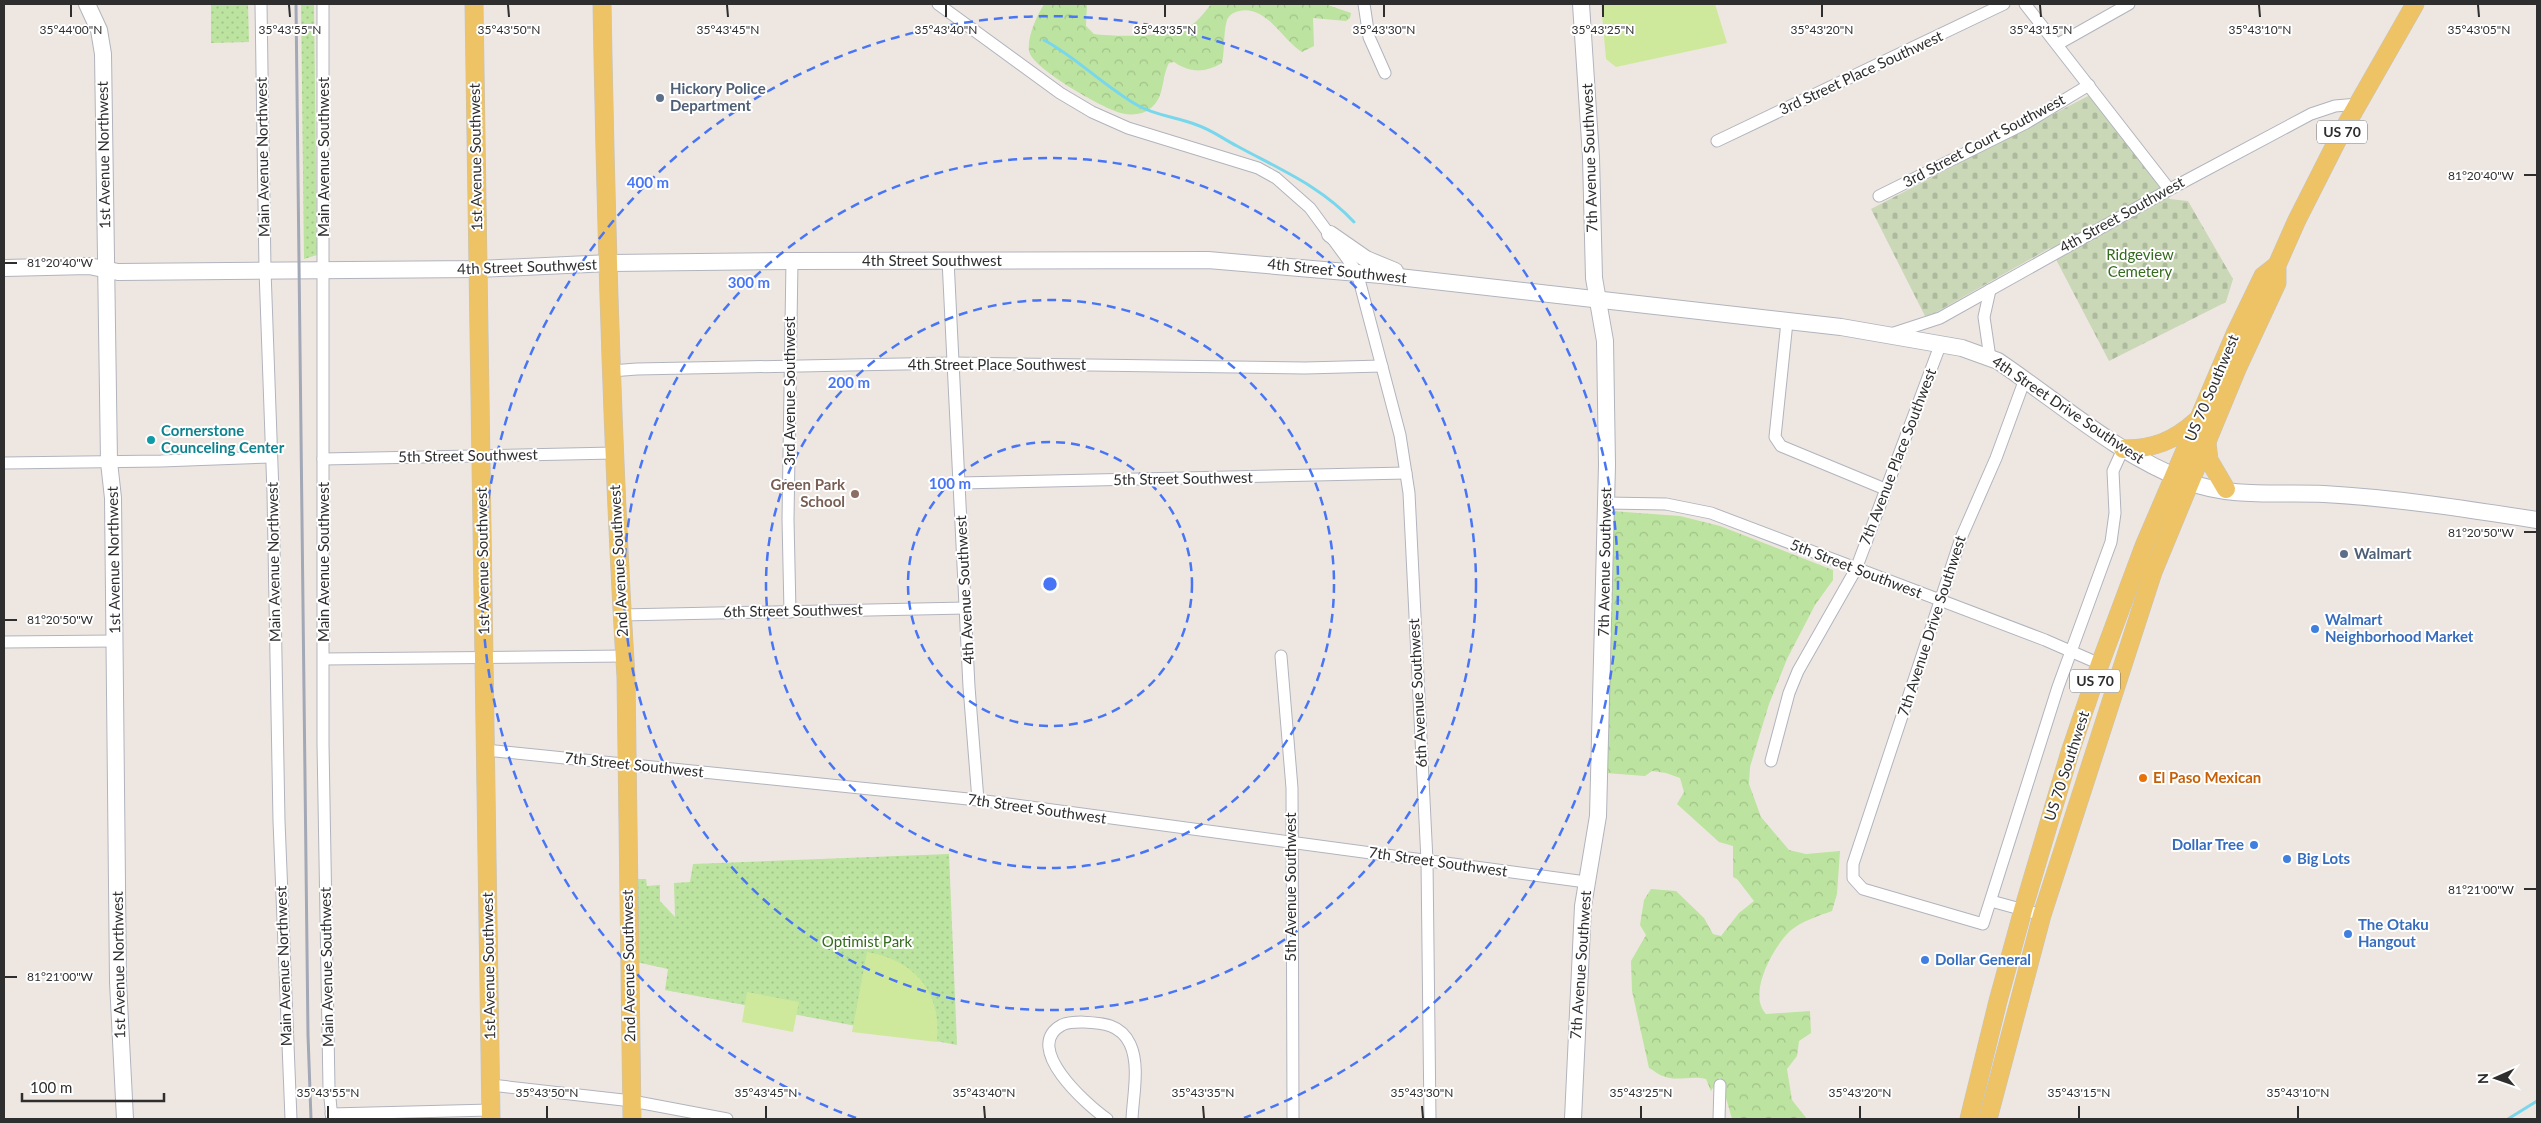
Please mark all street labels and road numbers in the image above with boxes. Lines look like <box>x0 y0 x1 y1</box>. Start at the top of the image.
street label: 3rd Street Place Southwest <box>1776 26 1946 118</box>
street label: Main Avenue Northwest <box>252 76 272 237</box>
street label: Main Avenue Southwest <box>314 76 332 237</box>
street label: 1st Avenue Northwest <box>93 80 113 229</box>
street label: 1st Avenue Southwest <box>465 82 485 231</box>
street label: 7th Avenue Southwest <box>1577 82 1601 233</box>
street label: 3rd Street Court Southwest <box>1899 89 2068 191</box>
road number: US 70 <box>2317 120 2367 144</box>
street label: 4th Street Southwest <box>2056 172 2188 256</box>
street label: 4th Street Southwest <box>862 251 1003 269</box>
street label: 4th Street Southwest <box>1267 254 1408 286</box>
street label: 4th Street Southwest <box>457 255 598 277</box>
street label: 3rd Avenue Southwest <box>780 316 798 466</box>
street label: US 70 Southwest <box>2180 331 2242 444</box>
street label: 4th Street Drive Southwest <box>1989 352 2148 467</box>
street label: 4th Street Place Southwest <box>908 355 1087 373</box>
street label: 7th Avenue Place Southwest <box>1855 365 1939 548</box>
street label: 5th Street Southwest <box>398 445 539 465</box>
street label: 5th Street Southwest <box>1113 468 1254 488</box>
street label: Main Avenue Northwest <box>263 481 283 642</box>
street label: Main Avenue Southwest <box>314 481 332 642</box>
street label: 2nd Avenue Southwest <box>605 484 631 638</box>
street label: 1st Avenue Northwest <box>103 485 123 634</box>
street label: 1st Avenue Southwest <box>472 486 492 635</box>
street label: 7th Avenue Southwest <box>1594 487 1614 637</box>
street label: 4th Avenue Southwest <box>951 514 977 665</box>
street label: 7th Avenue Drive Southwest <box>1893 532 1969 718</box>
street label: 5th Street Southwest <box>1788 535 1925 602</box>
street label: 6th Street Southwest <box>723 600 864 620</box>
street label: 6th Avenue Southwest <box>1404 617 1430 768</box>
road number: US 70 <box>2070 669 2120 692</box>
street label: US 70 Southwest <box>2040 708 2092 823</box>
street label: 7th Street Southwest <box>564 748 705 780</box>
street label: 7th Street Southwest <box>967 789 1108 827</box>
street label: 5th Avenue Southwest <box>1281 812 1299 962</box>
street label: 7th Street Southwest <box>1368 842 1509 880</box>
street label: Main Avenue Northwest <box>271 885 295 1046</box>
street label: Main Avenue Southwest <box>316 886 336 1047</box>
street label: 2nd Avenue Southwest <box>618 889 638 1042</box>
street label: 7th Avenue Southwest <box>1566 889 1594 1040</box>
street label: 1st Avenue Northwest <box>108 890 128 1039</box>
street label: 1st Avenue Southwest <box>478 891 498 1040</box>

